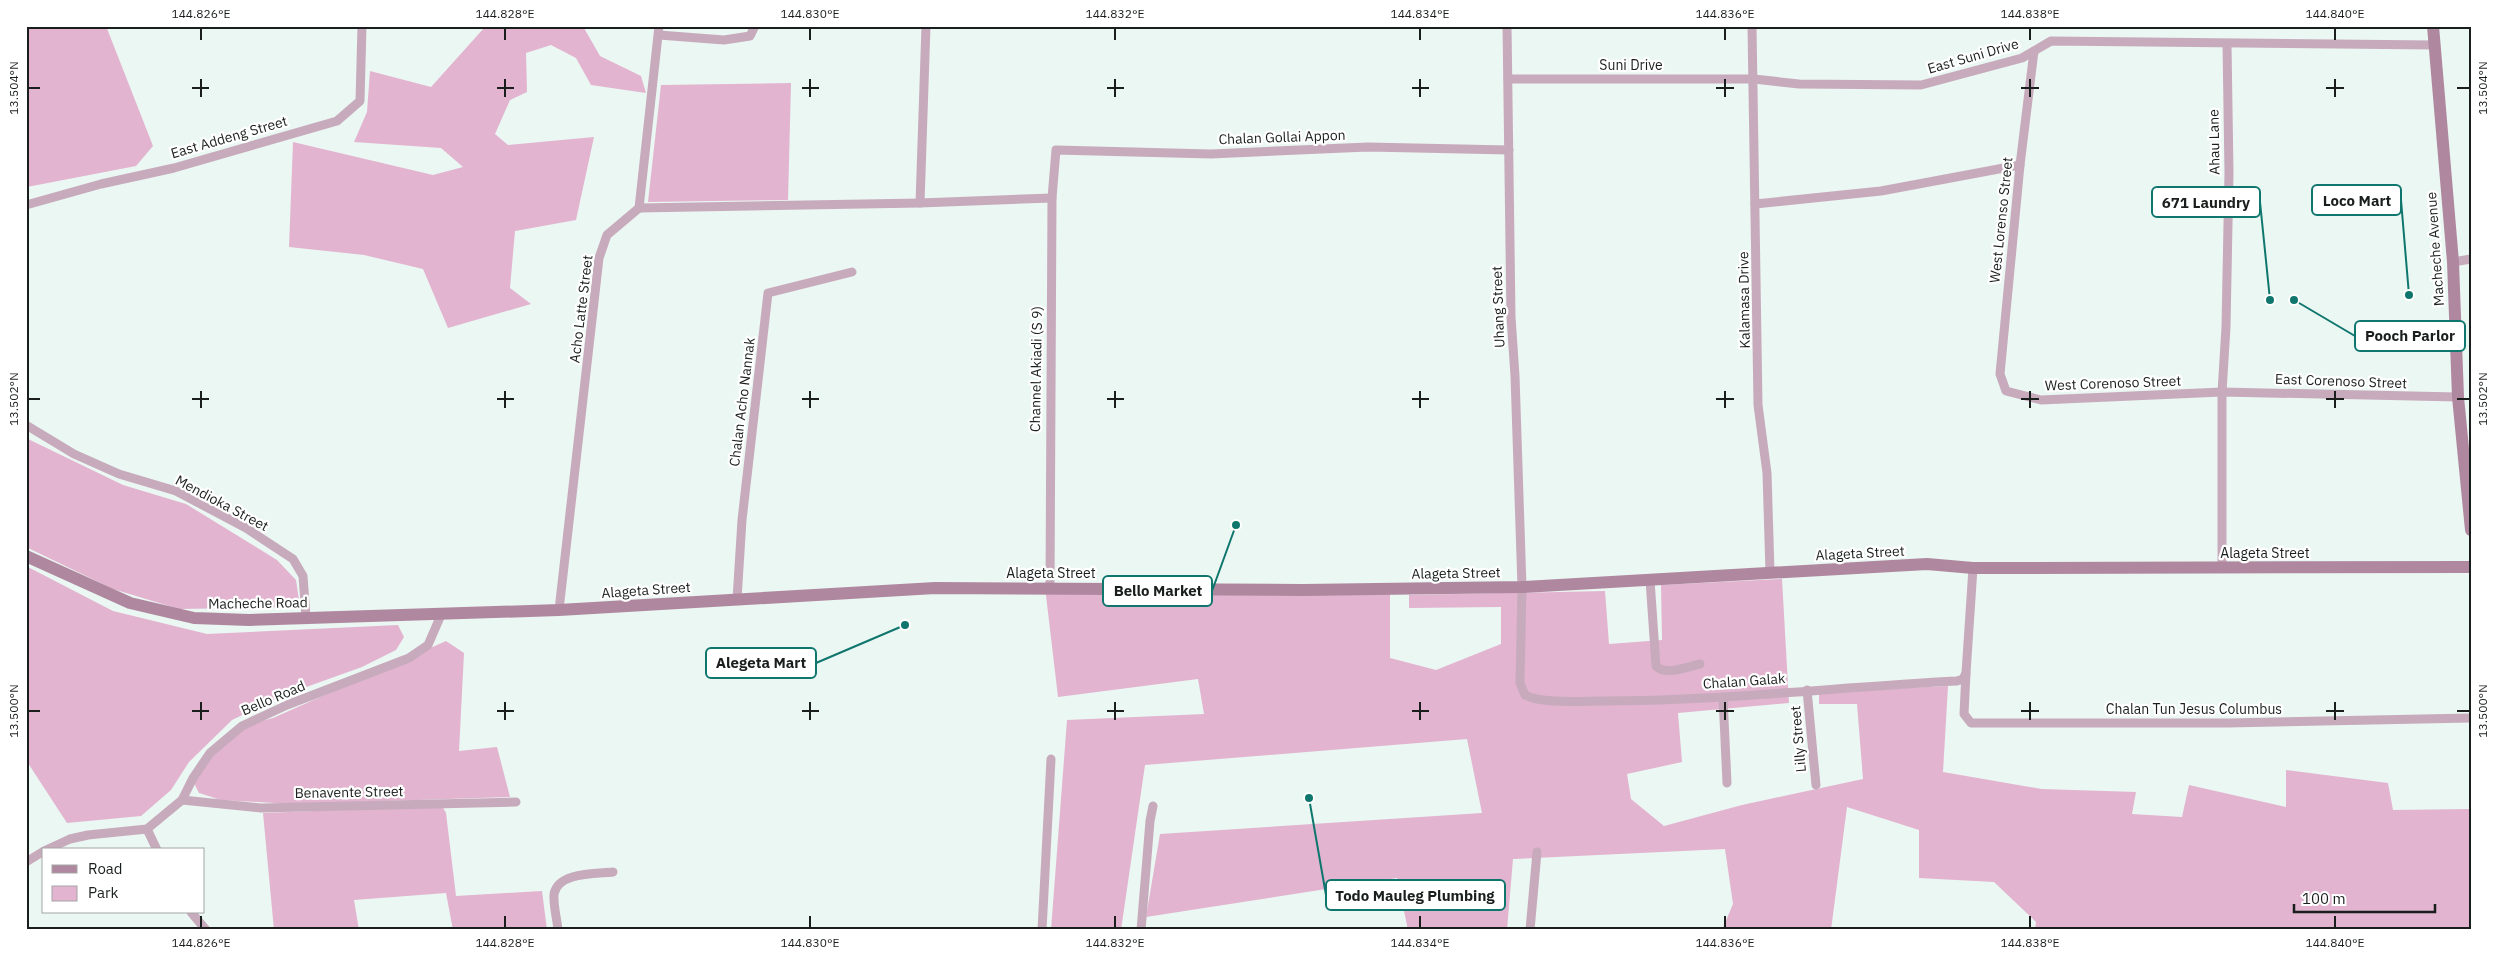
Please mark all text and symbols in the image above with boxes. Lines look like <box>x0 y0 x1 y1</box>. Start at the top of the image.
text: 144.826°E <box>171 6 231 21</box>
text: 144.828°E <box>475 6 535 21</box>
text: 144.830°E <box>780 6 840 21</box>
text: 144.832°E <box>1085 6 1145 21</box>
text: 144.834°E <box>1390 6 1450 21</box>
text: 144.836°E <box>1695 6 1755 21</box>
text: 144.838°E <box>2000 6 2060 21</box>
text: 144.840°E <box>2305 6 2365 21</box>
street label: East Suni Drive <box>1925 34 2021 78</box>
street label: Suni Drive <box>1599 56 1663 74</box>
text: 13.504°N <box>6 61 21 115</box>
text: 13.504°N <box>2475 61 2490 115</box>
street label: Ahau Lane <box>2204 109 2224 175</box>
street label: East Addeng Street <box>169 112 289 162</box>
street label: Chalan Gollai Appon <box>1218 126 1346 148</box>
street label: West Lorenso Street <box>1985 156 2017 284</box>
callout: Loco Mart <box>2312 185 2401 215</box>
callout: 671 Laundry <box>2152 187 2260 217</box>
text: Loco Mart <box>2323 191 2392 210</box>
street label: Macheche Avenue <box>2422 191 2448 307</box>
text: 671 Laundry <box>2162 193 2250 212</box>
street label: Kalamasa Drive <box>1734 251 1754 349</box>
street label: Acho Latte Street <box>565 254 597 364</box>
street label: Uhang Street <box>1488 266 1508 348</box>
street label: Channel Akiadi (S 9) <box>1026 306 1046 432</box>
callout: Pooch Parlor <box>2355 321 2465 351</box>
text: Pooch Parlor <box>2365 326 2455 345</box>
street label: Chalan Acho Nannak <box>725 336 759 468</box>
street label: East Corenoso Street <box>2275 370 2407 392</box>
text: 13.502°N <box>6 372 21 426</box>
street label: West Corenoso Street <box>2045 372 2182 394</box>
text: 13.502°N <box>2475 372 2490 426</box>
street label: Mendioka Street <box>172 471 272 535</box>
street label: Alageta Street <box>1815 542 1905 564</box>
street label: Alageta Street <box>2220 544 2310 562</box>
street label: Alageta Street <box>1411 563 1501 583</box>
street label: Alageta Street <box>1006 564 1096 582</box>
callout: Bello Market <box>1103 576 1212 606</box>
street label: Alageta Street <box>601 578 691 602</box>
text: Bello Market <box>1114 581 1203 600</box>
street label: Macheche Road <box>208 593 308 613</box>
callout: Alegeta Mart <box>706 648 816 678</box>
text: Alegeta Mart <box>716 653 806 672</box>
street label: Chalan Galak <box>1702 669 1786 693</box>
street label: Bello Road <box>238 676 308 720</box>
text: 13.500°N <box>6 684 21 738</box>
text: 13.500°N <box>2475 684 2490 738</box>
street label: Chalan Tun Jesus Columbus <box>2106 700 2282 718</box>
street label: Lilly Street <box>1786 705 1810 773</box>
street label: Benavente Street <box>294 782 404 802</box>
legend <box>42 848 205 914</box>
text: Road <box>88 859 123 878</box>
callout: Todo Mauleg Plumbing <box>1326 880 1505 910</box>
scale bar <box>2294 881 2436 913</box>
text: Park <box>88 883 118 902</box>
text: Todo Mauleg Plumbing <box>1335 886 1495 905</box>
text: 100 m <box>2302 889 2346 908</box>
text: 144.826°E <box>171 935 231 950</box>
text: 144.828°E <box>475 935 535 950</box>
text: 144.830°E <box>780 935 840 950</box>
text: 144.832°E <box>1085 935 1145 950</box>
text: 144.834°E <box>1390 935 1450 950</box>
text: 144.836°E <box>1695 935 1755 950</box>
text: 144.838°E <box>2000 935 2060 950</box>
text: 144.840°E <box>2305 935 2365 950</box>

